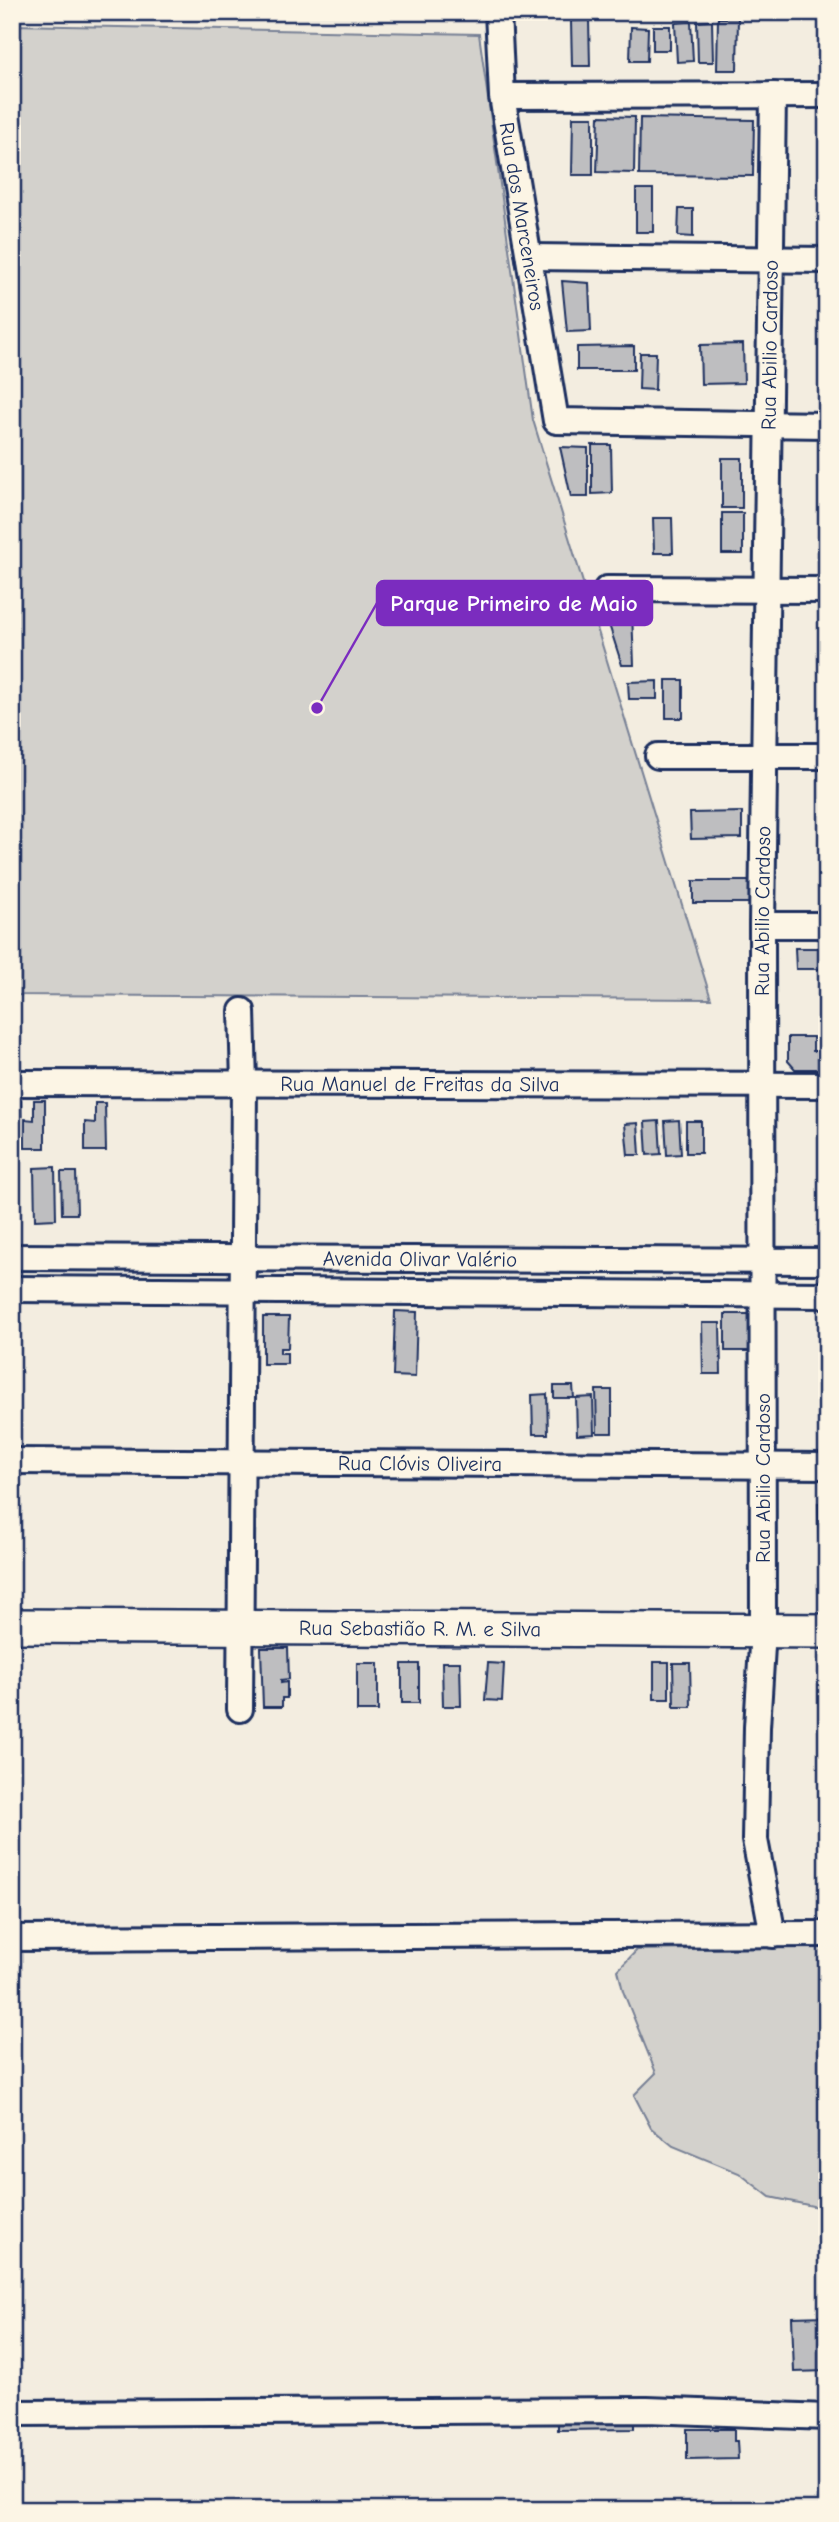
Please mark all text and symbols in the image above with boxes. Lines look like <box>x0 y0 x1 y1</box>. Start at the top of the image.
street label: Rua dos Marceneiros <box>495 120 549 312</box>
street label: Rua Abilio Cardoso <box>757 260 783 430</box>
callout: Parque Primeiro de Maio <box>377 581 652 625</box>
text: Parque Primeiro de Maio <box>390 590 638 617</box>
street label: Rua Abilio Cardoso <box>750 826 775 996</box>
street label: Rua Manuel de Freitas da Silva <box>280 1072 560 1096</box>
street label: Avenida Olivar Valério <box>323 1247 517 1271</box>
street label: Rua Abilio Cardoso <box>751 1393 775 1563</box>
street label: Rua Clóvis Oliveira <box>338 1451 502 1476</box>
street label: Rua Sebastião R. M. e Silva <box>299 1616 541 1641</box>

